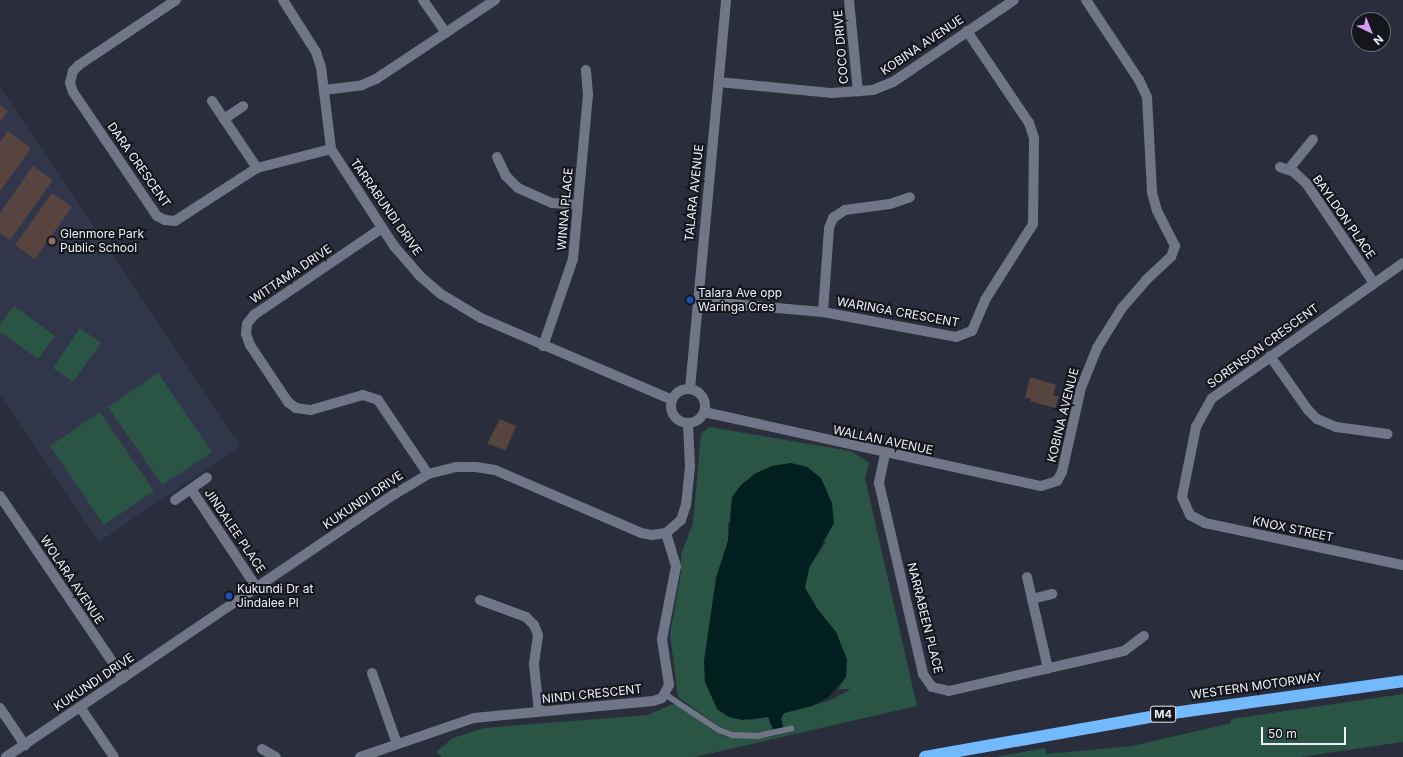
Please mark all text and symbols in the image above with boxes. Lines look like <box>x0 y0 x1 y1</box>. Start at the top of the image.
street label: COCO DRIVE <box>831 9 851 85</box>
street label: KOBINA AVENUE <box>878 12 966 78</box>
north arrow <box>1351 12 1391 52</box>
text: N <box>1371 32 1386 48</box>
street label: DARA CRESCENT <box>104 120 174 210</box>
street label: TALARA AVENUE <box>682 144 706 242</box>
street label: TARRABUNDI DRIVE <box>347 156 425 258</box>
street label: WINNA PLACE <box>554 167 576 251</box>
street label: BAYLDON PLACE <box>1310 172 1378 262</box>
place label: Glenmore Park Public School <box>60 227 144 255</box>
marker: Glenmore Park Public School <box>47 236 57 246</box>
street label: WITTAMA DRIVE <box>247 241 335 307</box>
place label: Talara Ave opp Waringa Cres <box>698 286 782 314</box>
street label: WARINGA CRESCENT <box>836 294 960 330</box>
marker: Talara Ave opp Waringa Cres <box>685 295 695 305</box>
street label: SORENSON CRESCENT <box>1204 301 1322 391</box>
street label: KOBINA AVENUE <box>1044 366 1082 464</box>
street label: WALLAN AVENUE <box>832 422 934 458</box>
street label: KUKUNDI DRIVE <box>320 468 406 532</box>
street label: JINDALEE PLACE <box>201 486 269 576</box>
street label: KNOX STREET <box>1251 513 1335 545</box>
street label: WOLARA AVENUE <box>37 533 107 627</box>
street label: NARRABEEN PLACE <box>904 561 946 675</box>
place label: Kukundi Dr at Jindalee Pl <box>237 582 313 610</box>
marker: Kukundi Dr at Jindalee Pl <box>224 591 234 601</box>
street label: KUKUNDI DRIVE <box>51 650 137 714</box>
street label: WESTERN MOTORWAY <box>1189 670 1323 702</box>
street label: NINDI CRESCENT <box>541 682 643 706</box>
road number: M4 <box>1150 705 1176 723</box>
scale bar <box>1263 719 1348 745</box>
text: 50 m <box>1268 726 1297 741</box>

